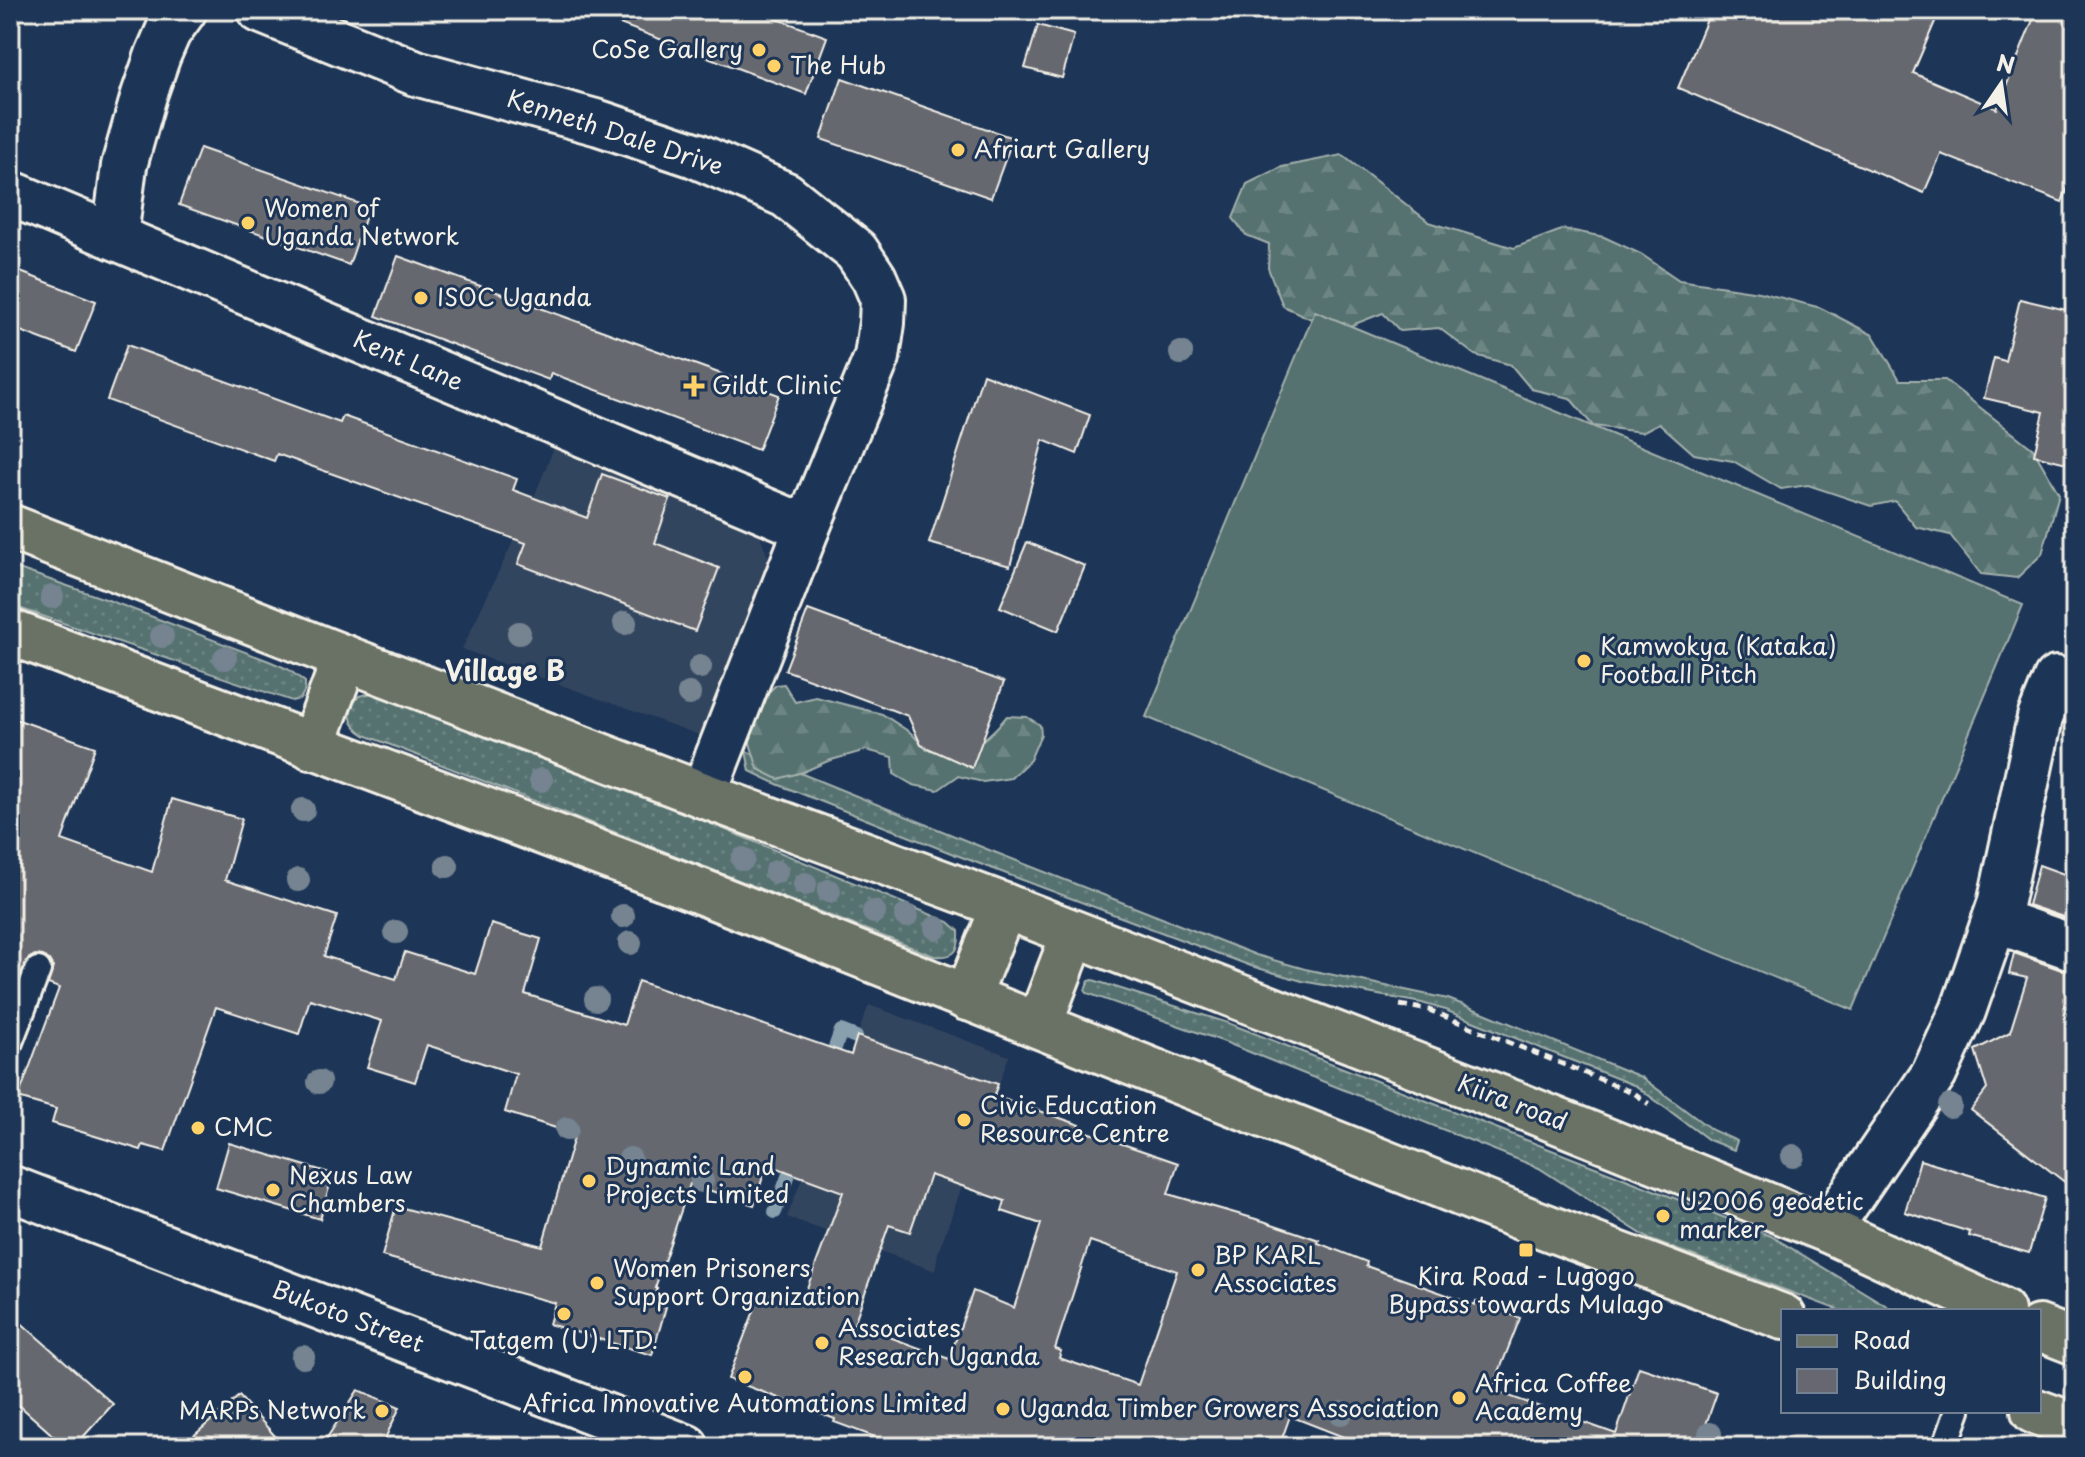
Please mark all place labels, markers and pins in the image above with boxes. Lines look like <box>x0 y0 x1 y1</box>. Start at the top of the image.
place label: CoSe Gallery <box>591 30 743 66</box>
marker: CoSe Gallery <box>750 41 768 59</box>
place label: The Hub <box>790 46 886 82</box>
marker: The Hub <box>765 57 783 75</box>
place label: Afriart Gallery <box>974 130 1150 166</box>
marker: Afriart Gallery <box>949 141 967 159</box>
place label: Women of Uganda Network <box>264 189 459 253</box>
marker: Women of Uganda Network <box>239 214 257 232</box>
place label: ISOC Uganda <box>437 278 591 314</box>
marker: ISOC Uganda <box>412 289 430 307</box>
place label: Gildt Clinic <box>712 366 842 402</box>
marker: Gildt Clinic <box>683 375 705 397</box>
place label: Kamwokya (Kataka) Football Pitch <box>1600 627 1837 691</box>
marker: Kamwokya (Kataka) Football Pitch <box>1575 652 1593 670</box>
place label: Civic Education Resource Centre <box>980 1086 1170 1150</box>
place label: CMC <box>214 1108 273 1144</box>
marker: Civic Education Resource Centre <box>955 1111 973 1129</box>
marker: CMC <box>189 1119 207 1137</box>
place label: Dynamic Land Projects Limited <box>605 1147 789 1211</box>
place label: Nexus Law Chambers <box>289 1156 413 1220</box>
marker: Dynamic Land Projects Limited <box>580 1172 598 1190</box>
marker: Nexus Law Chambers <box>264 1181 282 1199</box>
place label: U2006 geodetic marker <box>1679 1182 1864 1246</box>
marker: U2006 geodetic marker <box>1654 1207 1672 1225</box>
place label: BP KARL Associates <box>1214 1236 1337 1300</box>
marker: Kira Road - Lugogo Bypass towards Mulago <box>1517 1241 1535 1259</box>
place label: Women Prisoners Support Organization <box>613 1249 860 1313</box>
place label: Kira Road - Lugogo Bypass towards Mulago <box>1388 1257 1664 1321</box>
marker: BP KARL Associates <box>1189 1261 1207 1279</box>
marker: Women Prisoners Support Organization <box>588 1274 606 1292</box>
marker: Tatgem (U) LTD. <box>555 1305 573 1323</box>
place label: Associates Research Uganda <box>838 1309 1040 1373</box>
place label: Tatgem (U) LTD. <box>470 1321 658 1357</box>
marker: Associates Research Uganda <box>813 1334 831 1352</box>
place label: Africa Coffee Academy <box>1475 1364 1632 1428</box>
marker: Africa Innovative Automations Limited <box>736 1368 754 1386</box>
place label: Africa Innovative Automations Limited <box>523 1384 967 1420</box>
place label: Uganda Timber Growers Association <box>1019 1389 1440 1425</box>
marker: Africa Coffee Academy <box>1450 1389 1468 1407</box>
place label: MARPs Network <box>179 1391 366 1427</box>
marker: Uganda Timber Growers Association <box>994 1400 1012 1418</box>
marker: MARPs Network <box>373 1402 391 1420</box>

